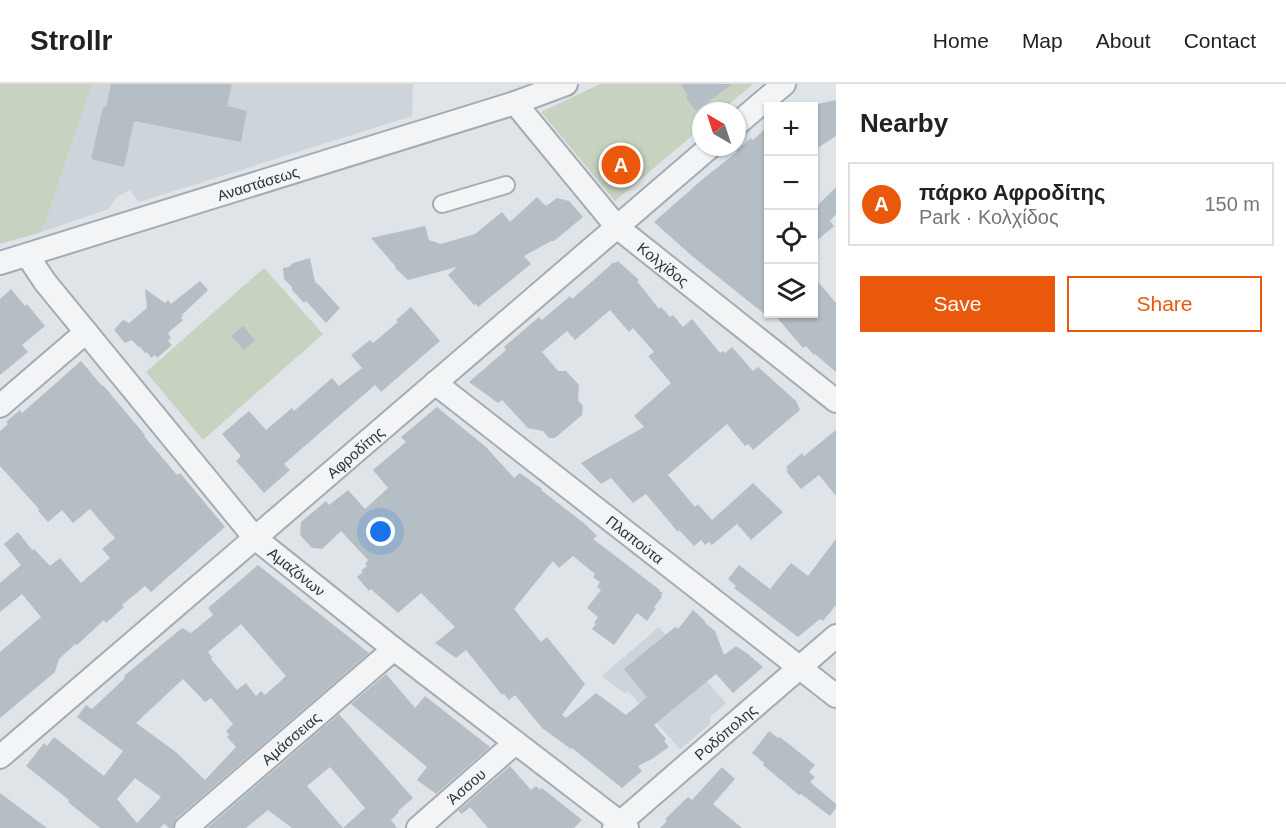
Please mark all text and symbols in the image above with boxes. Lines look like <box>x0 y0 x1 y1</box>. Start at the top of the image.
text: Strollr <box>30 25 112 56</box>
text: Home <box>933 29 989 52</box>
text: Map <box>1022 29 1063 52</box>
text: About <box>1096 29 1151 52</box>
text: Contact <box>1184 29 1256 52</box>
north arrow <box>692 102 746 156</box>
map controls <box>764 102 818 318</box>
button: + <box>764 102 818 156</box>
text: Nearby <box>860 108 948 138</box>
pin: A <box>602 142 640 188</box>
button: − <box>764 156 818 210</box>
street label: Αναστάσεως <box>215 162 301 204</box>
text: πάρκο Αφροδίτης <box>919 180 1105 205</box>
text: A <box>874 193 889 215</box>
text: 150 m <box>1204 193 1260 215</box>
text: Park · Κολχίδος <box>919 206 1059 228</box>
button: locate <box>764 210 818 264</box>
street label: Κολχίδος <box>635 238 693 289</box>
button: layers <box>764 264 818 318</box>
button: Save <box>860 276 1055 332</box>
button: Share <box>1067 276 1262 332</box>
street label: Αφροδίτης <box>323 423 387 481</box>
street label: Πλαπούτα <box>603 512 667 567</box>
your location <box>366 517 395 546</box>
street label: Αμαζόνων <box>265 543 329 599</box>
street label: Ροδόπολης <box>691 701 760 763</box>
street label: Αμάσσειας <box>258 708 323 768</box>
street label: Άσσου <box>444 765 489 807</box>

